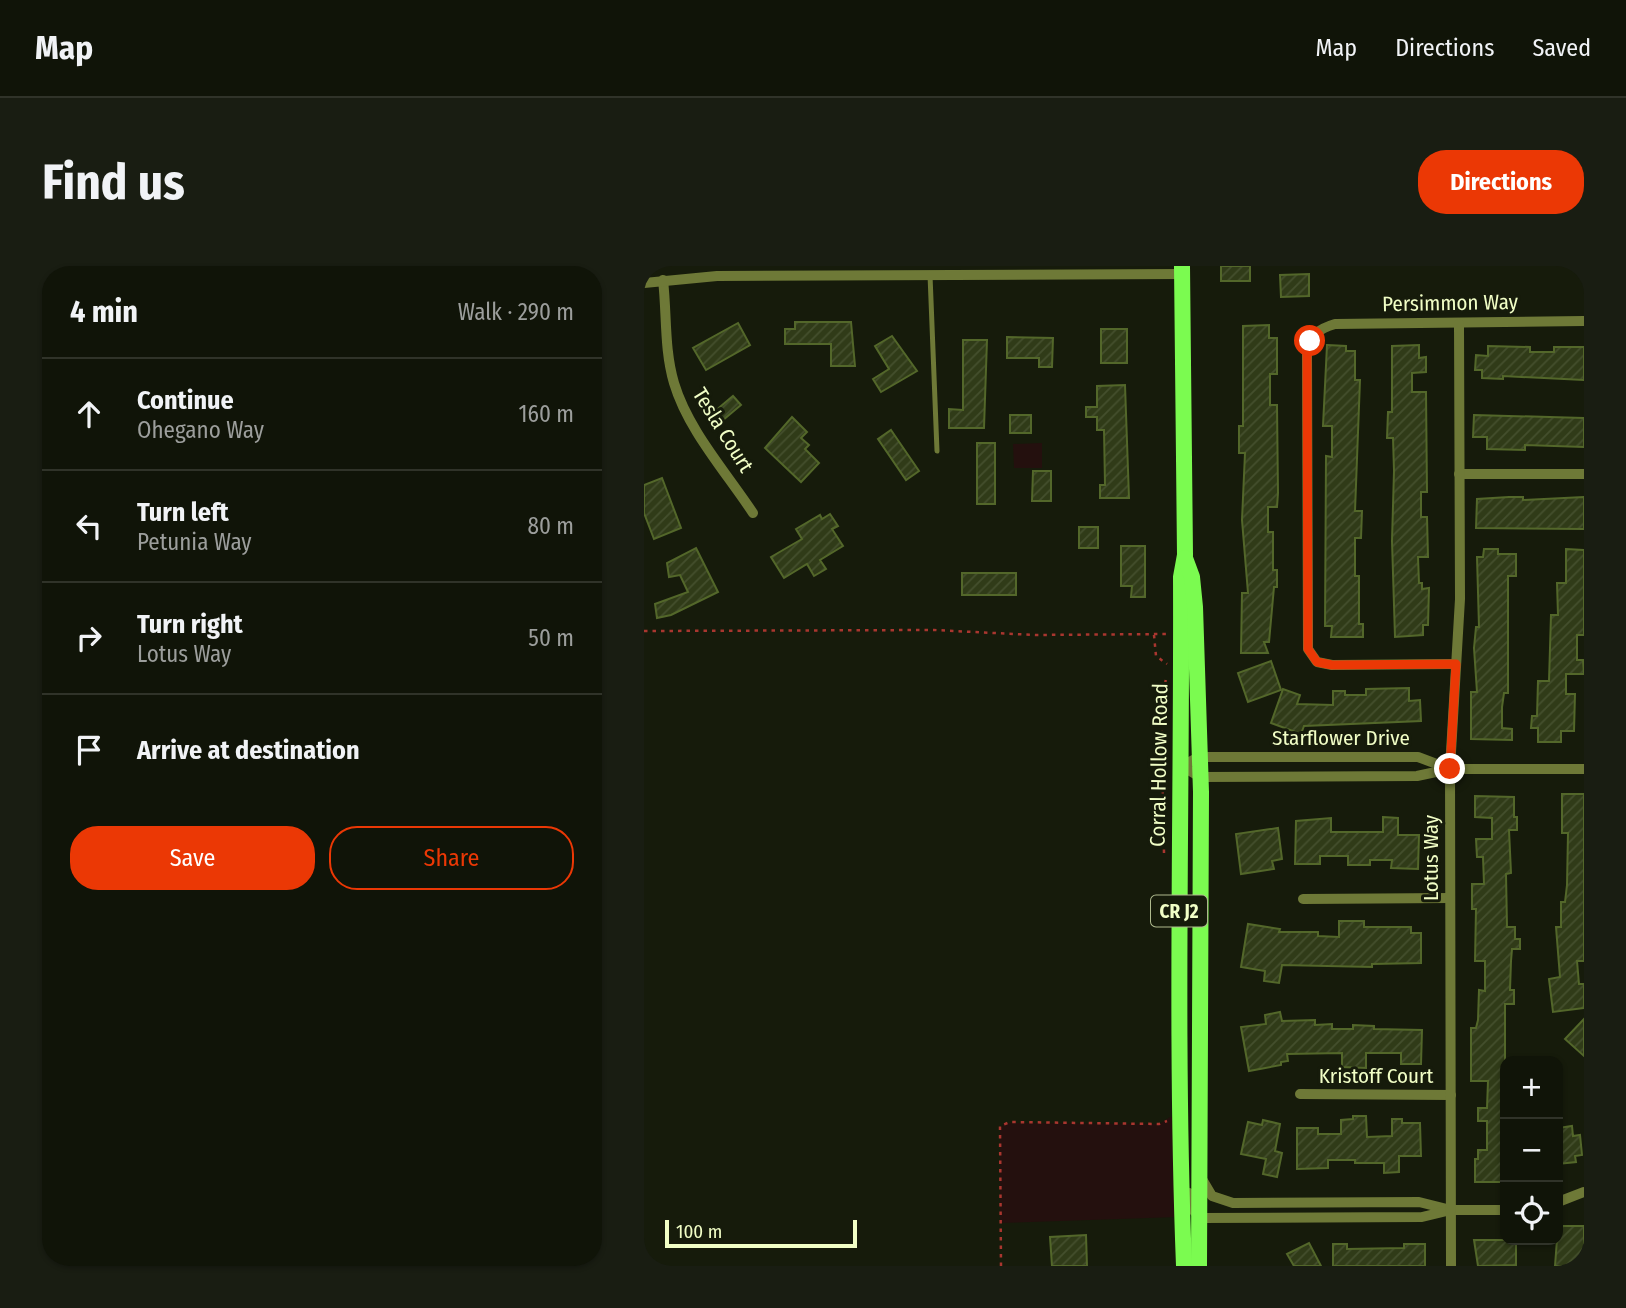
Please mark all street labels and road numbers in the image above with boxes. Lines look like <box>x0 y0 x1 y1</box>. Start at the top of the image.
street label: Persimmon Way <box>1382 289 1519 317</box>
street label: Tesla Court <box>687 383 759 477</box>
street label: Corral Hollow Road <box>1145 683 1173 847</box>
street label: Starflower Drive <box>1272 725 1410 751</box>
street label: Lotus Way <box>1418 814 1444 901</box>
road number: CR J2 <box>1151 896 1207 926</box>
street label: Kristoff Court <box>1319 1063 1433 1089</box>

